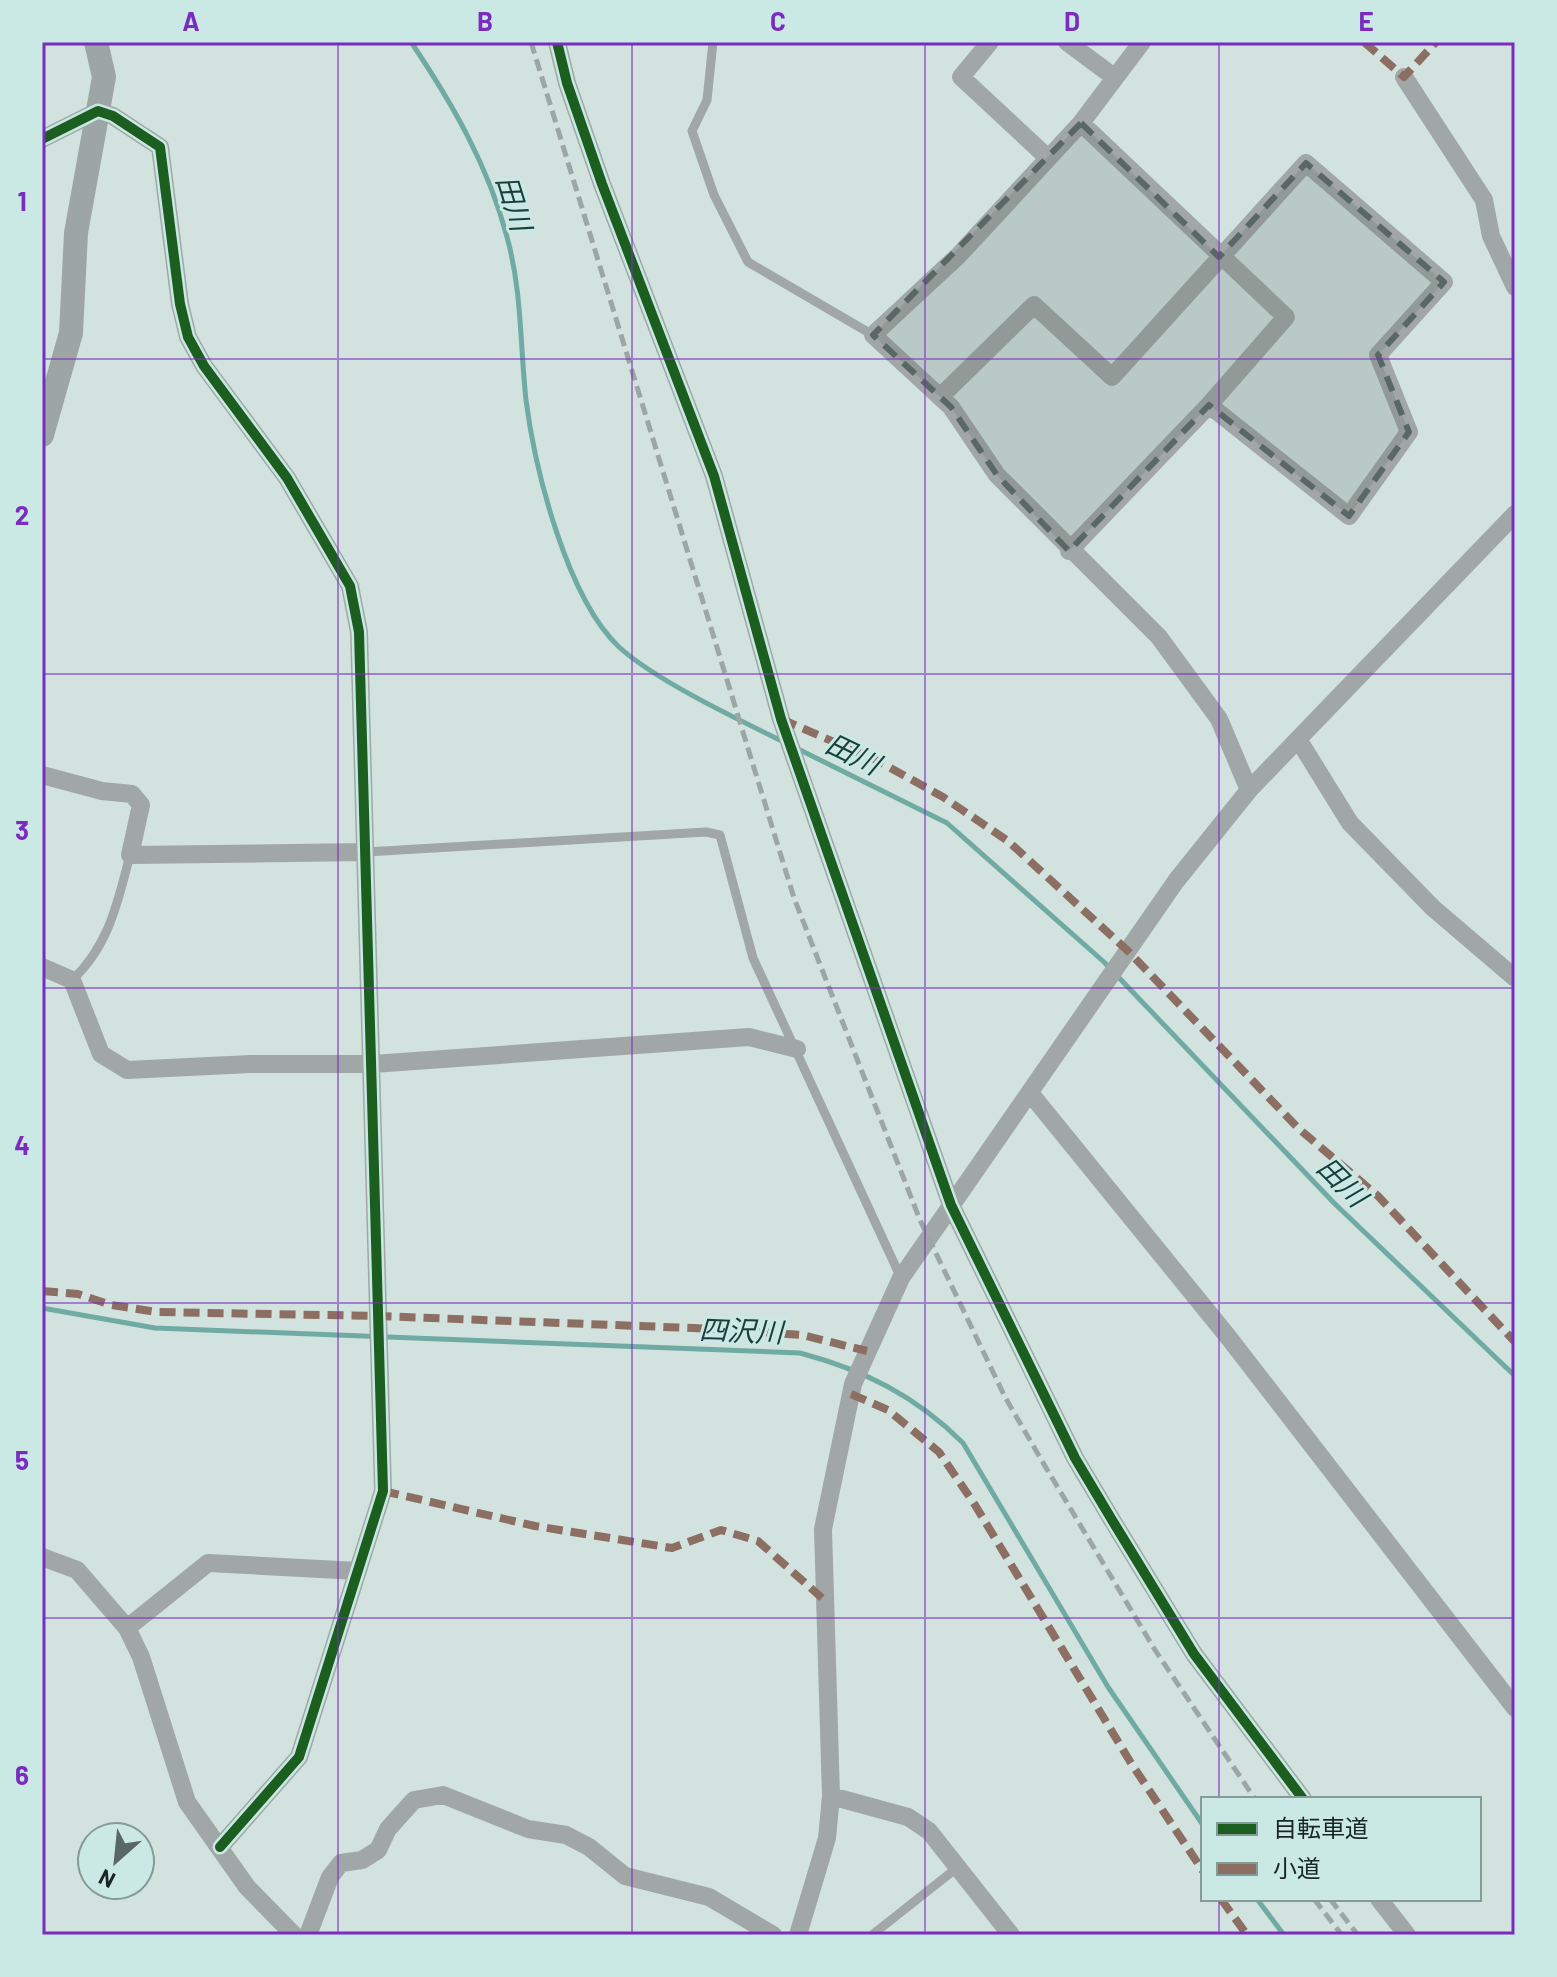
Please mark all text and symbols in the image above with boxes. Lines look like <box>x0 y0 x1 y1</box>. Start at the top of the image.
text: A <box>182 5 200 36</box>
text: B <box>477 5 493 36</box>
text: C <box>770 5 786 36</box>
text: D <box>1064 5 1080 36</box>
text: E <box>1358 5 1374 36</box>
water label: 田川 <box>491 171 540 237</box>
text: 1 <box>17 185 27 216</box>
text: 2 <box>15 499 29 530</box>
water label: 田川 <box>821 726 889 782</box>
text: 3 <box>15 814 29 845</box>
text: 4 <box>14 1129 30 1160</box>
water label: 田川 <box>1311 1149 1377 1215</box>
water label: 四沢川 <box>698 1312 787 1349</box>
text: 5 <box>15 1444 29 1475</box>
text: 6 <box>15 1759 29 1790</box>
legend <box>1201 1797 1481 1901</box>
text: 自転車道 <box>1273 1813 1369 1842</box>
north arrow <box>76 1821 156 1901</box>
text: 小道 <box>1273 1853 1321 1882</box>
text: N <box>94 1865 119 1895</box>

